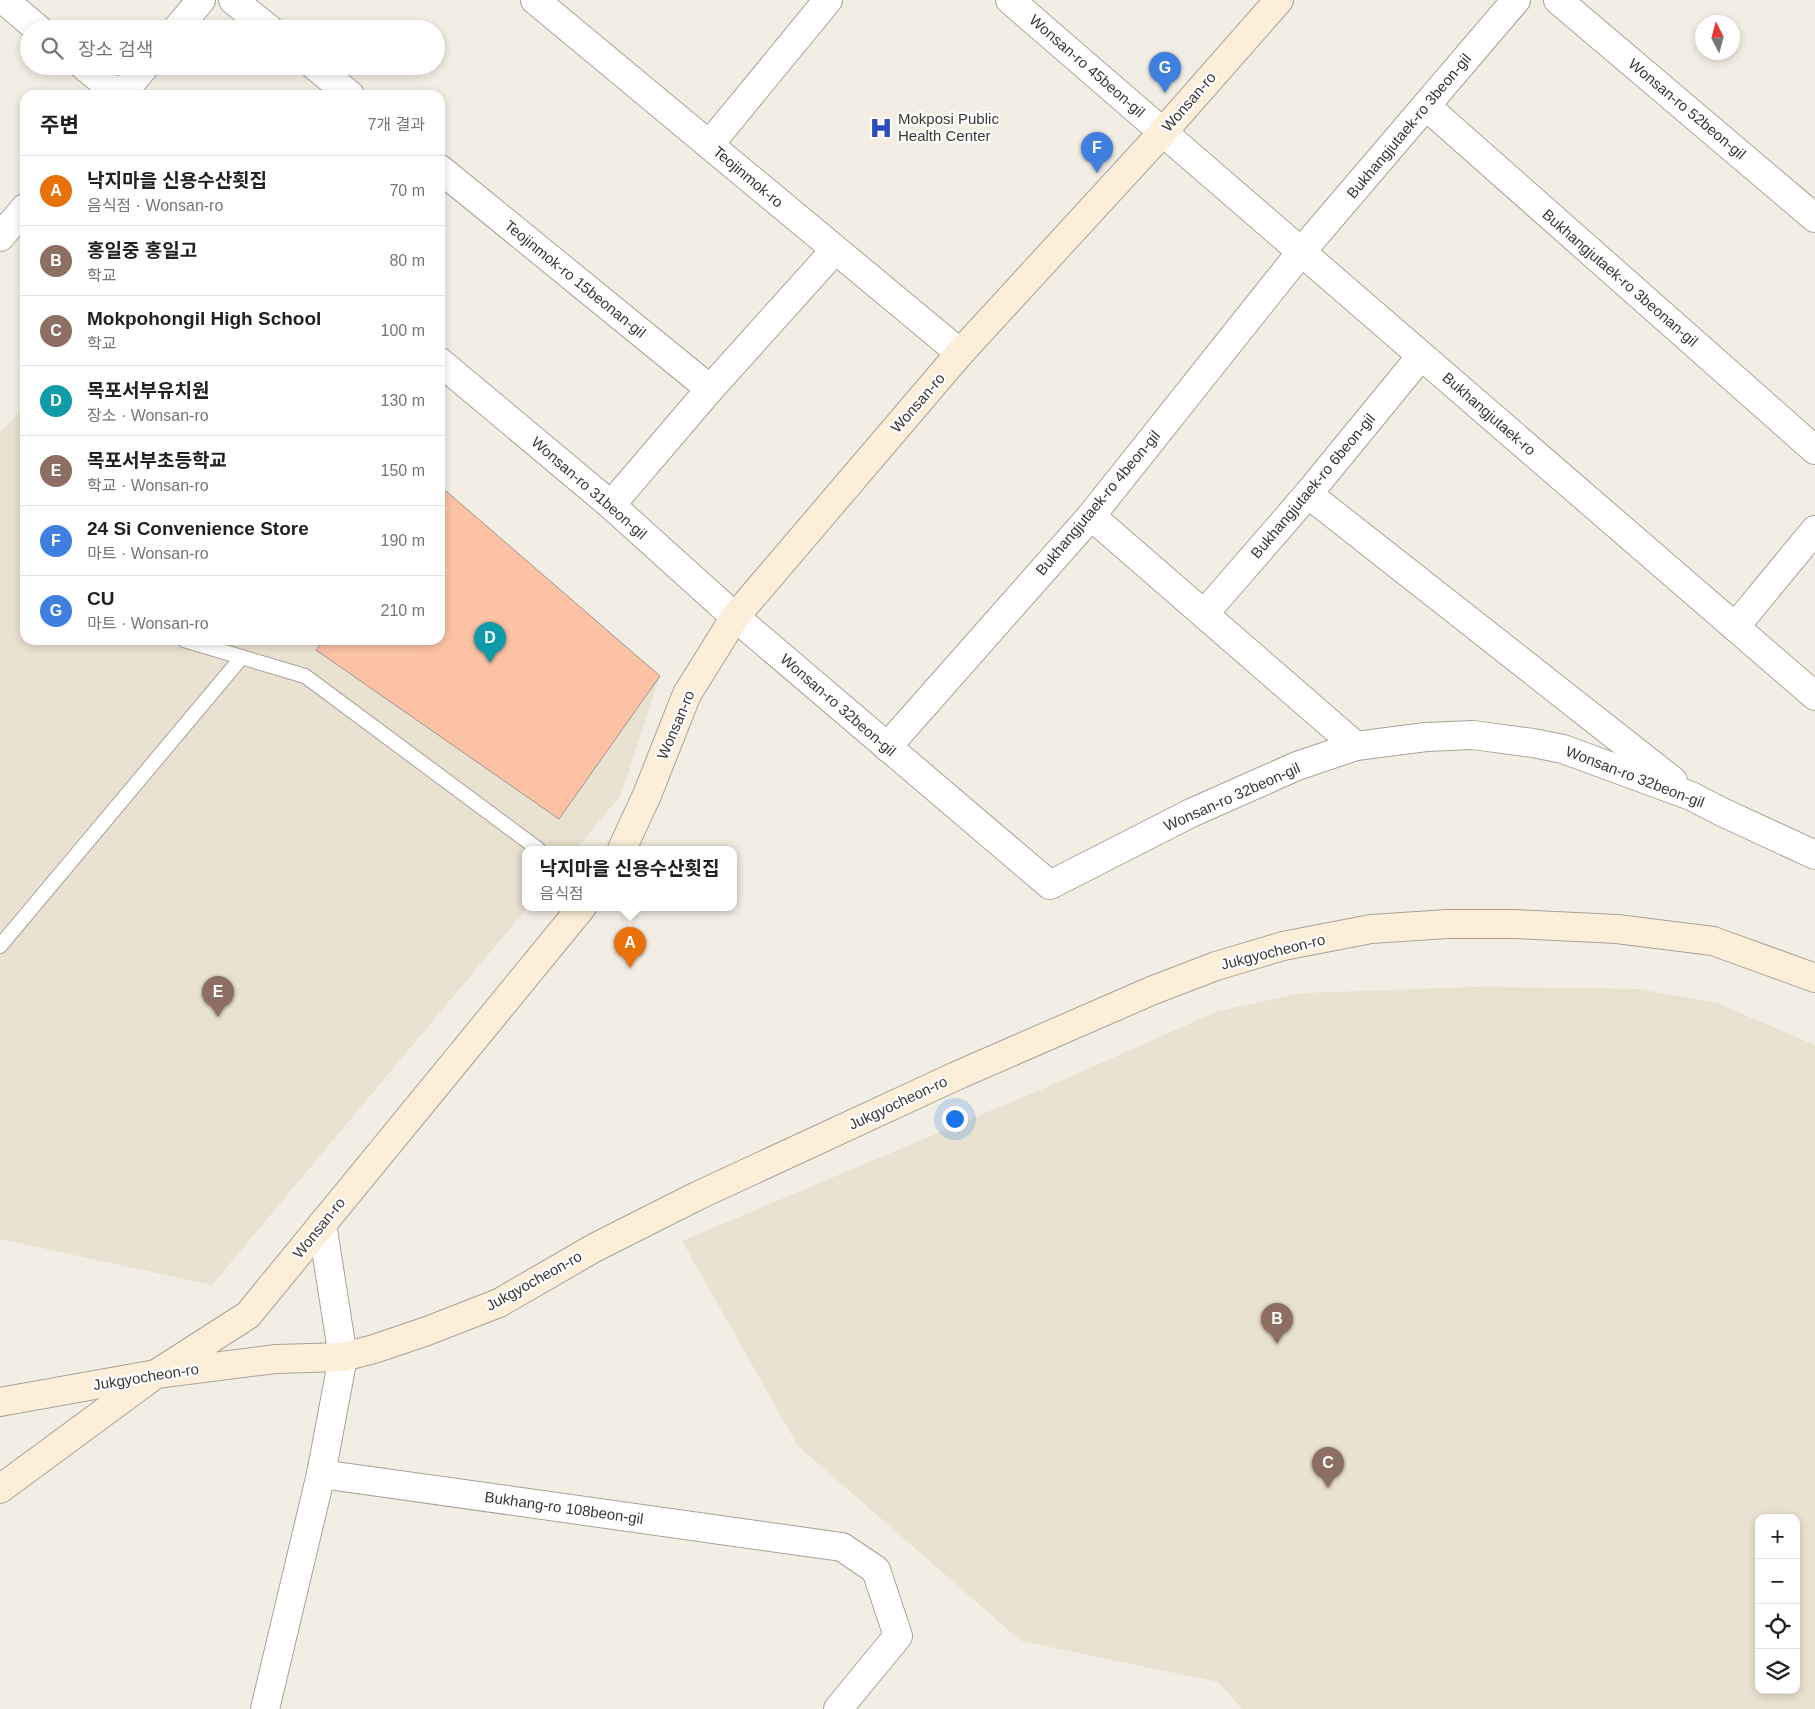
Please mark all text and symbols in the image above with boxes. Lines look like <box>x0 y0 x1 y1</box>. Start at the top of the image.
street label: Wonsan-ro 45beon-gil <box>1026 11 1148 120</box>
north arrow <box>1695 15 1740 60</box>
search box <box>20 20 445 75</box>
icon: search <box>38 34 66 62</box>
text: 장소 검색 <box>78 39 153 60</box>
street label: Bukhangjutaek-ro 3beon-gil <box>1343 50 1474 201</box>
pin: G <box>1149 52 1181 93</box>
street label: Wonsan-ro 52beon-gil <box>1625 55 1749 162</box>
street label: Wonsan-ro <box>1158 69 1219 135</box>
place label: Mokposi Public Health Center <box>898 110 999 144</box>
text: 주변 <box>40 113 79 136</box>
hospital icon: Mokposi Public Health Center <box>868 115 894 141</box>
text: 7개 결과 <box>367 116 425 133</box>
pin: F <box>1081 132 1113 173</box>
street label: Teojinmok-ro <box>710 143 787 211</box>
text: 낙지마을 신용수산횟집 <box>87 170 267 191</box>
text: A <box>50 182 62 199</box>
text: 70 m <box>389 182 425 199</box>
text: 음식점 · Wonsan-ro <box>87 197 223 214</box>
street label: Bukhangjutaek-ro 3beonan-gil <box>1539 206 1701 350</box>
street label: Teojinmok-ro 15beonan-gil <box>501 216 649 341</box>
text: 홍일중 홍일고 <box>87 240 197 261</box>
text: B <box>50 252 62 269</box>
text: 80 m <box>389 252 425 269</box>
text: 학교 <box>87 267 116 284</box>
text: Mokpohongil High School <box>87 308 321 329</box>
text: C <box>50 322 62 339</box>
text: 100 m <box>381 322 425 339</box>
text: 학교 <box>87 335 116 352</box>
street label: Bukhangjutaek-ro <box>1439 369 1539 459</box>
street label: Wonsan-ro <box>887 370 948 436</box>
text: 목포서부유치원 <box>87 380 209 401</box>
text: D <box>50 392 62 409</box>
text: 130 m <box>381 392 425 409</box>
text: 장소 · Wonsan-ro <box>87 407 209 424</box>
street label: Bukhangjutaek-ro 6beon-gil <box>1247 410 1378 561</box>
street label: Bukhangjutaek-ro 4beon-gil <box>1032 427 1163 578</box>
street label: Wonsan-ro 31beon-gil <box>528 433 650 542</box>
text: 목포서부초등학교 <box>87 450 227 471</box>
text: E <box>51 462 61 479</box>
text: 150 m <box>381 462 425 479</box>
text: 학교 · Wonsan-ro <box>87 477 209 494</box>
text: 24 Si Convenience Store <box>87 518 309 539</box>
text: F <box>51 532 61 549</box>
text: 190 m <box>381 532 425 549</box>
text: 마트 · Wonsan-ro <box>87 545 209 562</box>
text: CU <box>87 588 114 609</box>
text: G <box>50 602 62 619</box>
text: 210 m <box>381 602 425 619</box>
text: 마트 · Wonsan-ro <box>87 615 209 632</box>
pin: D <box>474 622 506 663</box>
street label: Wonsan-ro 32beon-gil <box>777 650 899 759</box>
street label: Wonsan-ro <box>653 688 698 762</box>
street label: Wonsan-ro 32beon-gil <box>1563 742 1707 811</box>
street label: Wonsan-ro 32beon-gil <box>1161 759 1303 834</box>
popup <box>522 846 737 911</box>
text: 낙지마을 신용수산횟집 <box>539 858 720 879</box>
text: 음식점 <box>539 885 584 902</box>
pin: A <box>614 927 646 968</box>
street label: Jukgyocheon-ro <box>1219 930 1327 973</box>
pin: E <box>202 976 234 1017</box>
street label: Jukgyocheon-ro <box>846 1072 950 1133</box>
your location <box>942 1106 968 1132</box>
street label: Wonsan-ro <box>289 1194 348 1261</box>
street label: Jukgyocheon-ro <box>483 1247 585 1314</box>
pin: B <box>1261 1303 1293 1344</box>
street label: Jukgyocheon-ro <box>92 1360 200 1393</box>
pin: C <box>1312 1447 1344 1488</box>
street label: Bukhang-ro 108beon-gil <box>484 1488 645 1527</box>
map controls <box>1755 1514 1800 1694</box>
button: + <box>1755 1514 1800 1559</box>
button: − <box>1755 1559 1800 1604</box>
button: locate <box>1755 1604 1800 1649</box>
button: layers <box>1755 1649 1800 1694</box>

